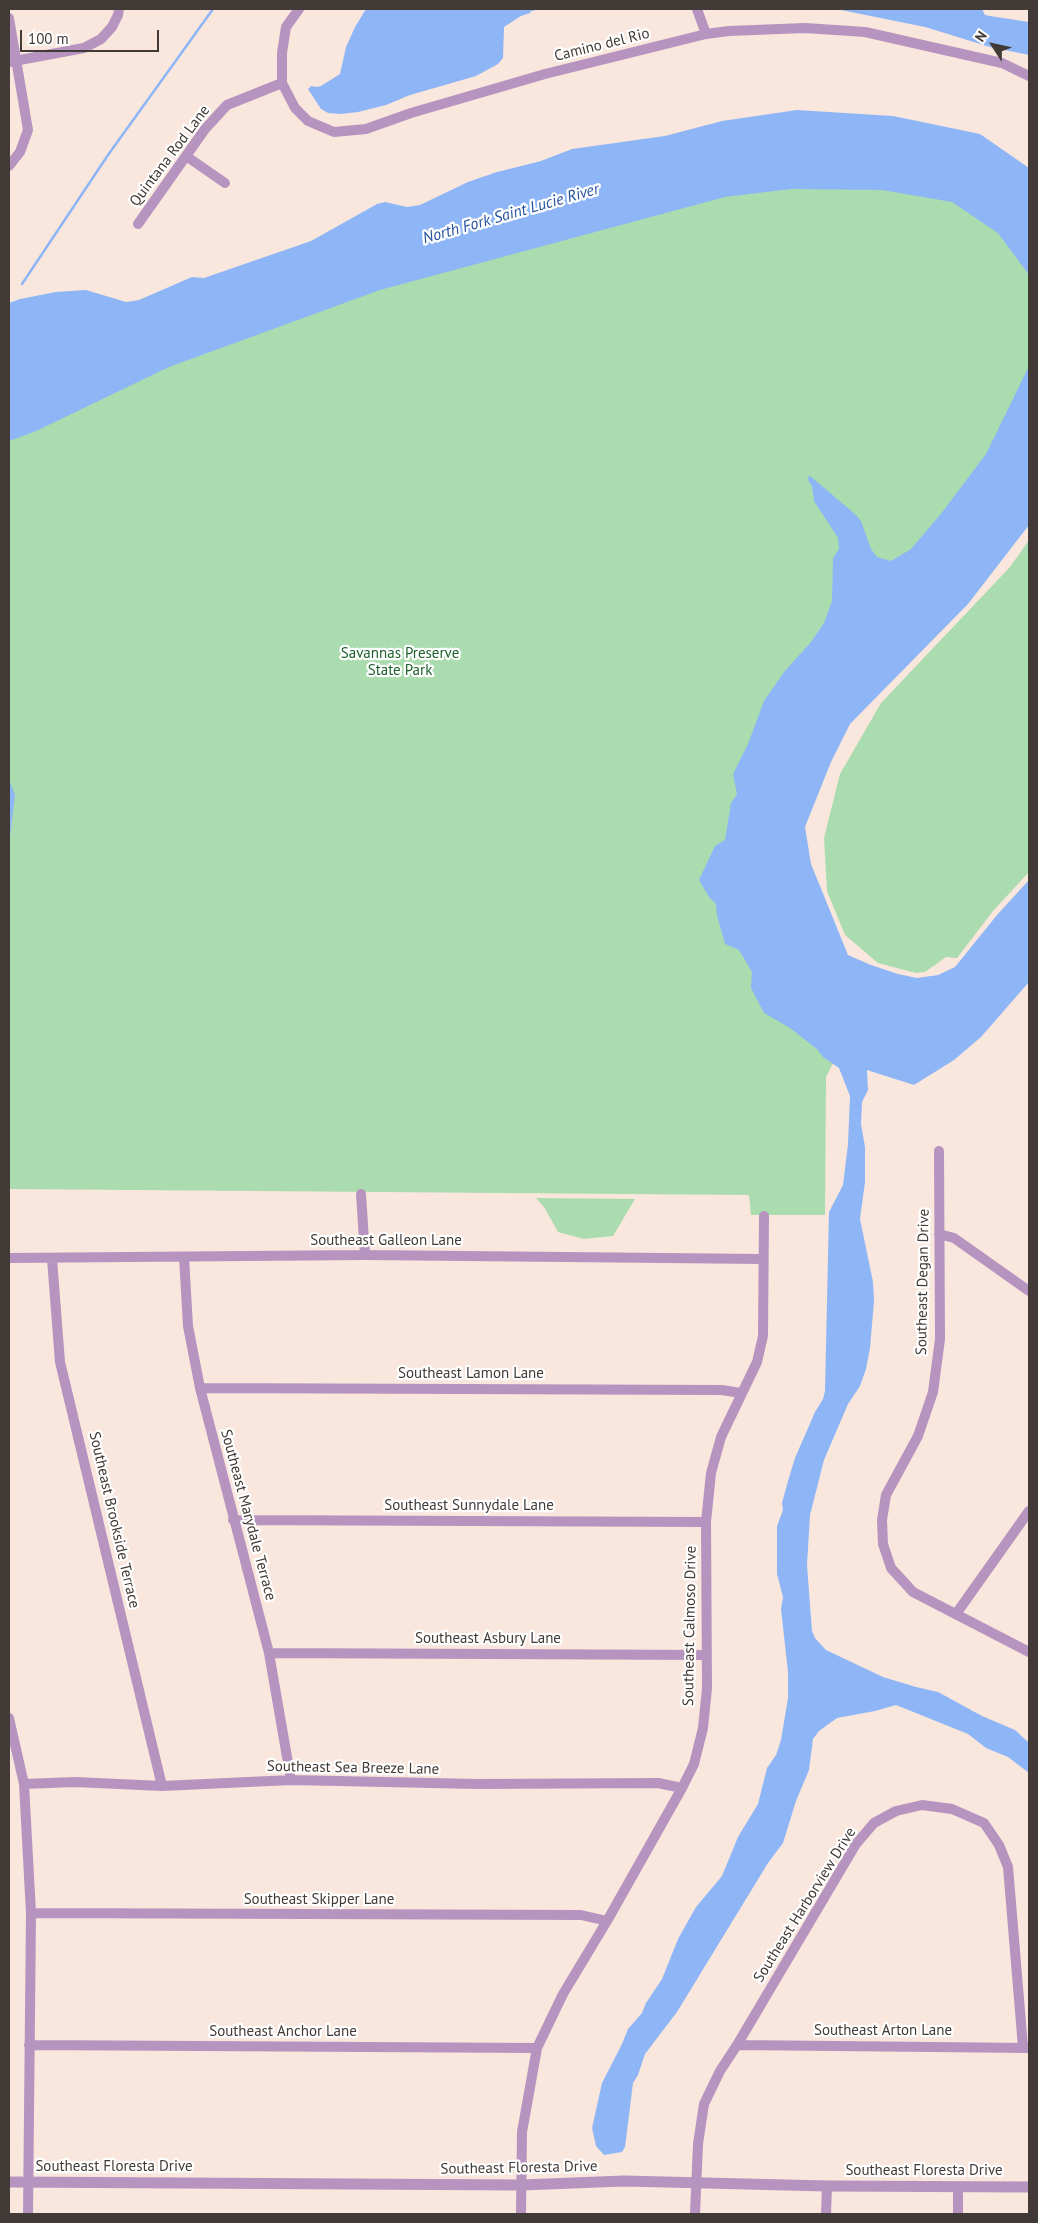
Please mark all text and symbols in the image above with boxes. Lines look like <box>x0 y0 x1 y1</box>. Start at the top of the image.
scale bar <box>22 20 161 52</box>
north arrow <box>968 20 1018 70</box>
street label: Camino del Rio <box>553 25 651 65</box>
text: N <box>971 27 991 45</box>
text: 100 m <box>28 29 69 48</box>
street label: Quintana Rod Lane <box>126 102 214 210</box>
water label: North Fork Saint Lucie River <box>421 180 601 248</box>
park label: Savannas Preserve State Park <box>341 645 459 680</box>
street label: Southeast Degan Drive <box>913 1209 933 1355</box>
street label: Southeast Galleon Lane <box>310 1232 462 1250</box>
street label: Southeast Lamon Lane <box>398 1365 544 1383</box>
street label: Southeast Marydale Terrace <box>216 1427 280 1603</box>
street label: Southeast Brookside Terrace <box>85 1430 143 1610</box>
street label: Southeast Sunnydale Lane <box>384 1497 554 1515</box>
street label: Southeast Calmoso Drive <box>680 1546 700 1706</box>
street label: Southeast Asbury Lane <box>415 1630 561 1648</box>
street label: Southeast Sea Breeze Lane <box>267 1757 439 1779</box>
street label: Southeast Harborview Drive <box>750 1824 860 1986</box>
street label: Southeast Skipper Lane <box>244 1891 394 1909</box>
street label: Southeast Arton Lane <box>814 2022 952 2040</box>
street label: Southeast Anchor Lane <box>209 2023 357 2041</box>
street label: Southeast Floresta Drive <box>35 2158 193 2176</box>
street label: Southeast Floresta Drive <box>440 2158 598 2178</box>
street label: Southeast Floresta Drive <box>845 2162 1003 2180</box>

